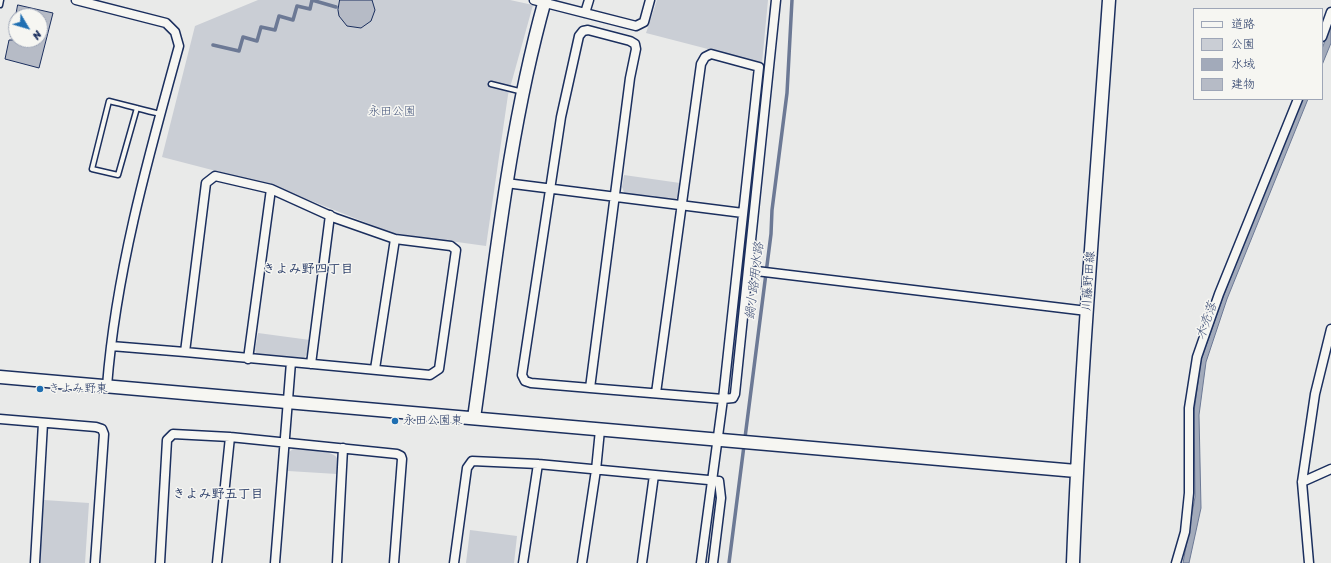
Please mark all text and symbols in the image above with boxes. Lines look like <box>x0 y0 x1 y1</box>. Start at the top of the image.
north arrow <box>8 8 48 48</box>
legend <box>1193 8 1323 100</box>
text: 道路 <box>1231 13 1255 35</box>
text: N <box>27 26 47 44</box>
text: 公園 <box>1231 33 1255 55</box>
text: 水域 <box>1231 53 1255 75</box>
text: 建物 <box>1231 73 1255 95</box>
park label: 永田公園 <box>368 105 416 119</box>
water label: 鍋小路用水路 <box>743 241 767 321</box>
street label: 川藤野田線 <box>1080 251 1098 311</box>
district label: きよみ野四丁目 <box>263 262 353 278</box>
water label: 木売落 <box>1193 300 1221 342</box>
place label: きよみ野東 <box>48 382 108 396</box>
marker: きよみ野東 <box>35 384 45 394</box>
place label: 永田公園東 <box>403 414 463 428</box>
marker: 永田公園東 <box>390 416 400 426</box>
district label: きよみ野五丁目 <box>173 487 263 503</box>

